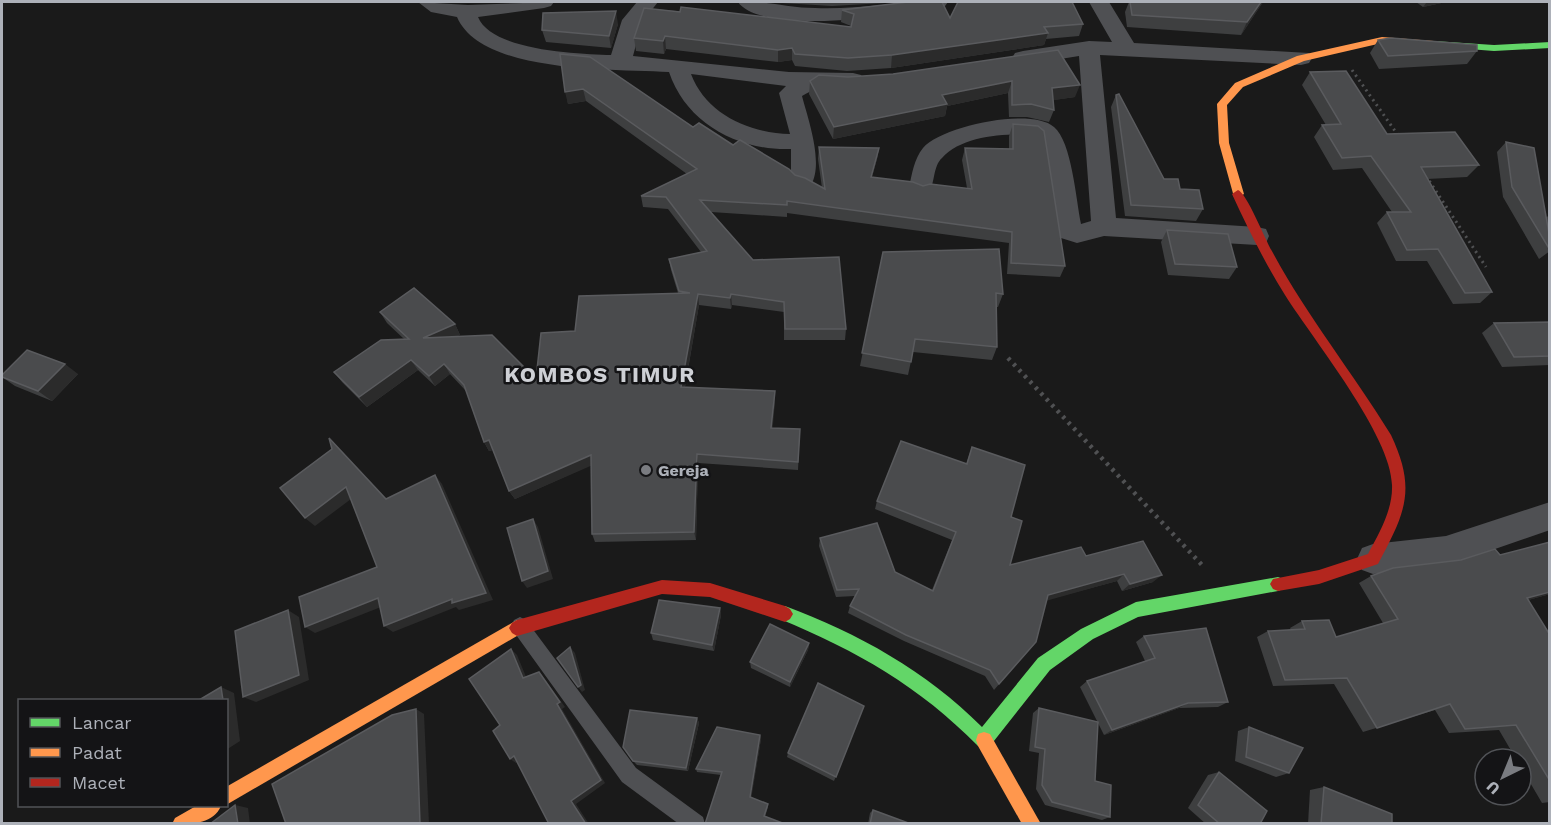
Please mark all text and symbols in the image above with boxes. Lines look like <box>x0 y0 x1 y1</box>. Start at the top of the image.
district label: KOMBOS TIMUR <box>504 362 696 387</box>
place label: Gereja <box>658 461 709 480</box>
marker: Gereja <box>639 463 653 477</box>
legend <box>18 699 228 807</box>
text: Lancar <box>72 712 132 733</box>
text: Padat <box>72 742 122 763</box>
north arrow <box>1473 747 1533 807</box>
text: Macet <box>72 772 126 793</box>
text: U <box>1482 777 1504 798</box>

